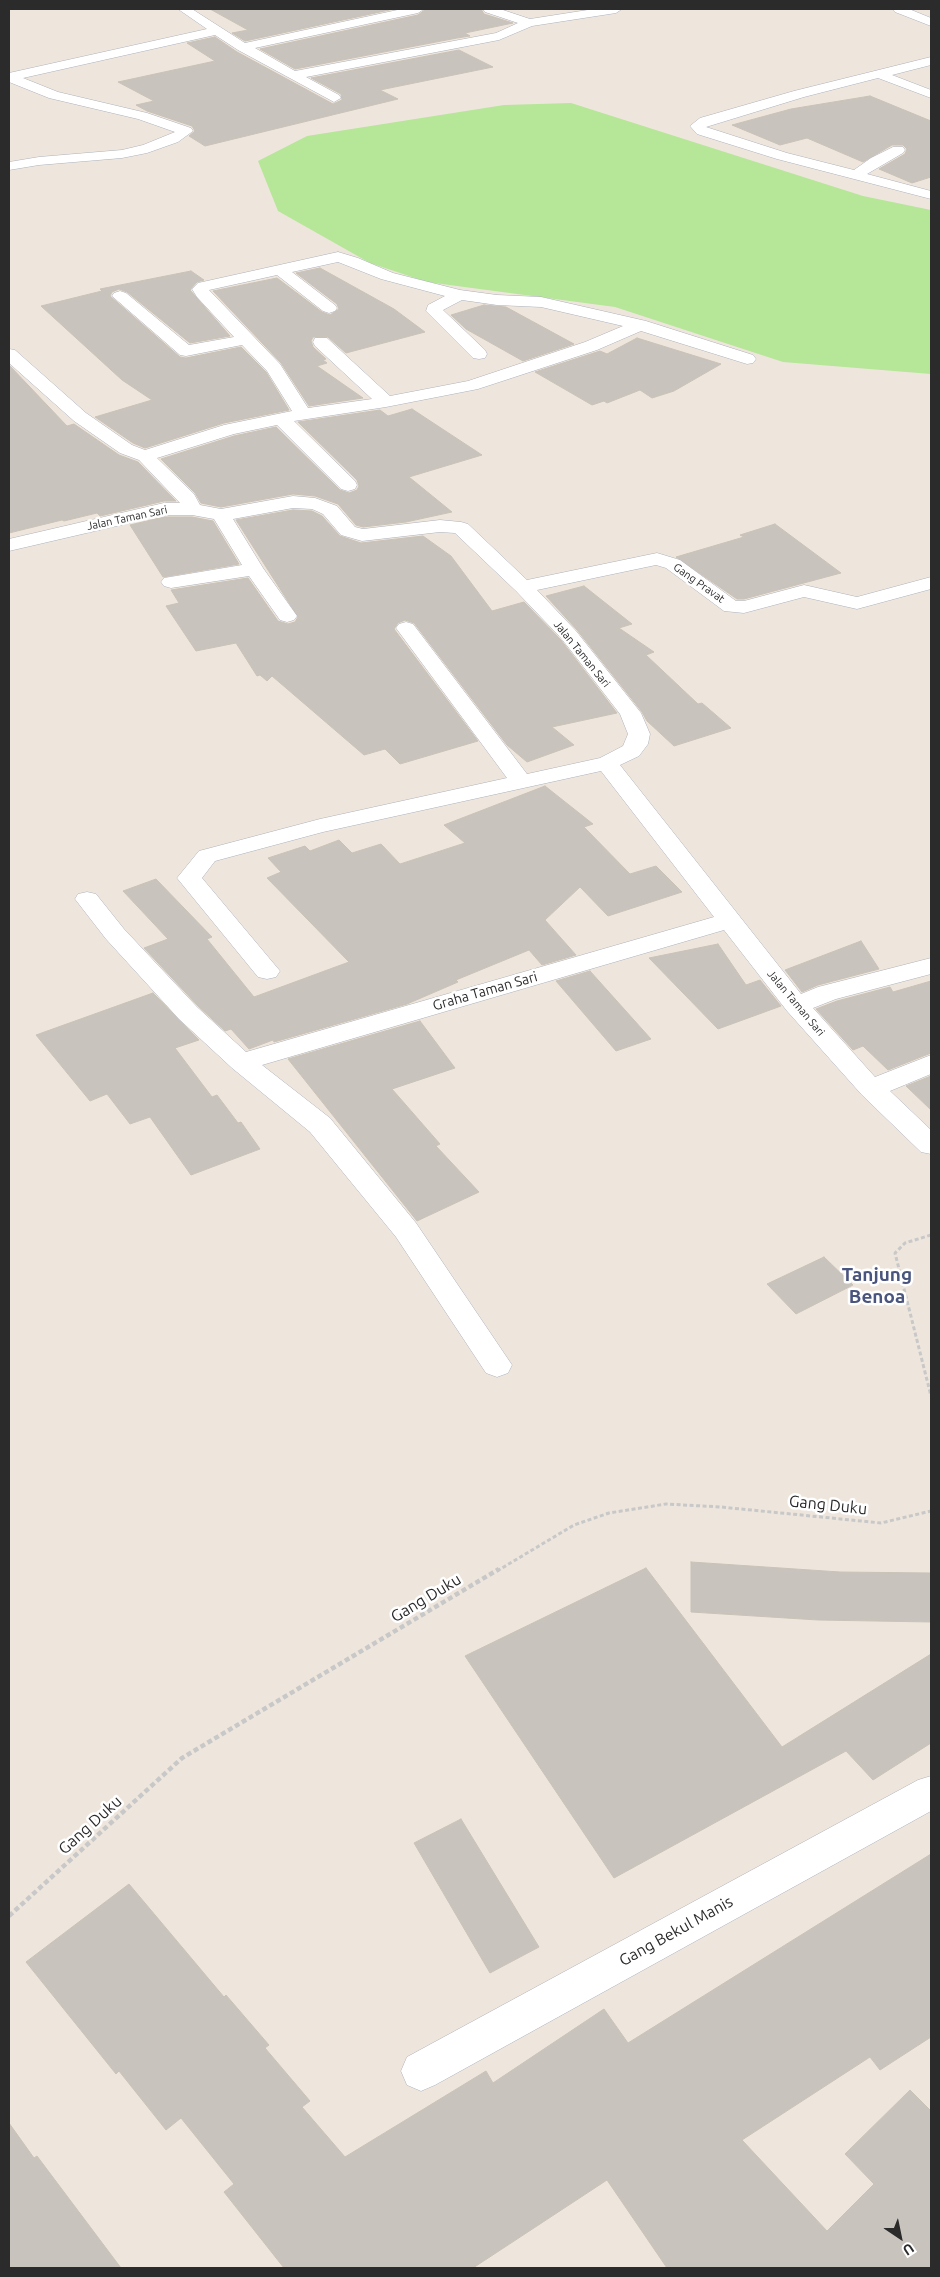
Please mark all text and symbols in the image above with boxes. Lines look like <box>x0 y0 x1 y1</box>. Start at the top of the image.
street label: Jalan Taman Sari <box>86 503 168 533</box>
street label: Gang Pravat <box>671 560 727 606</box>
street label: Jalan Taman Sari <box>551 618 613 690</box>
street label: Jalan Taman Sari <box>765 967 827 1039</box>
street label: Graha Taman Sari <box>431 968 539 1014</box>
district label: Tanjung Benoa <box>842 1264 912 1308</box>
street label: Gang Duku <box>788 1491 868 1519</box>
street label: Gang Duku <box>387 1570 465 1626</box>
street label: Gang Duku <box>54 1792 126 1858</box>
street label: Gang Bekul Manis <box>616 1892 736 1970</box>
north arrow <box>875 2212 925 2262</box>
text: U <box>900 2240 917 2259</box>

